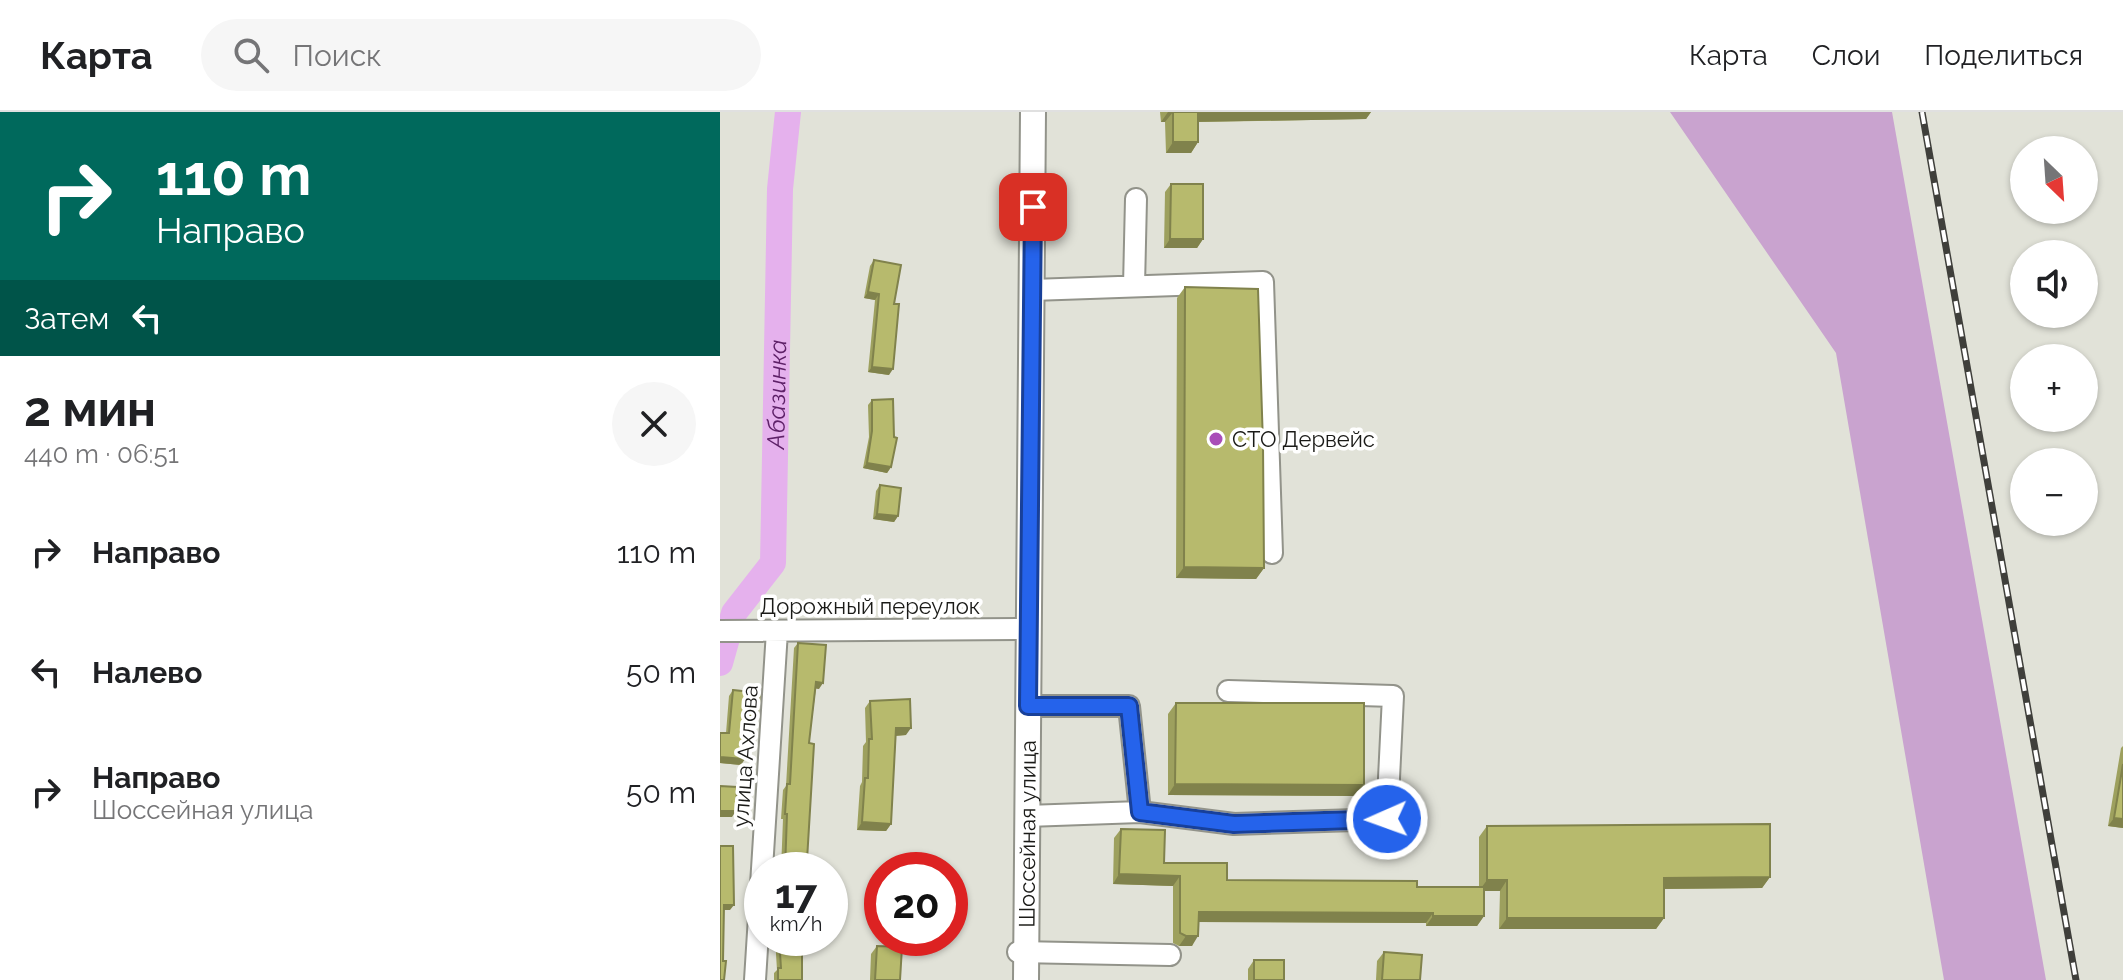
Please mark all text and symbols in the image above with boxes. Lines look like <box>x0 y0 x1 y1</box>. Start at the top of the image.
search box <box>201 19 761 91</box>
text: Карта <box>40 33 153 78</box>
icon: search <box>229 33 273 77</box>
text: Поиск <box>293 38 382 73</box>
text: Карта <box>1689 39 1768 72</box>
text: Слои <box>1812 39 1880 72</box>
text: Поделиться <box>1924 39 2083 72</box>
north arrow <box>2010 136 2098 224</box>
map controls <box>2010 136 2098 536</box>
text: 110 m <box>156 142 311 208</box>
icon: right <box>24 144 128 248</box>
pin <box>999 173 1067 241</box>
icon: arrive <box>1011 185 1055 229</box>
text: Направо <box>156 209 305 251</box>
button: sound <box>2010 240 2098 328</box>
icon: left <box>125 296 169 340</box>
text: Затем <box>24 301 109 336</box>
water label: Абазинка <box>761 339 792 451</box>
button: + <box>2010 344 2098 432</box>
text: 2 мин <box>24 381 156 437</box>
button: close <box>612 382 696 466</box>
place label: СТО Дервейс <box>1232 426 1375 452</box>
marker: СТО Дервейс <box>1207 430 1225 448</box>
text: 440 m · 06:51 <box>24 439 179 469</box>
button: − <box>2010 448 2098 536</box>
icon: right <box>24 530 68 574</box>
text: Направо <box>92 535 221 570</box>
text: 110 m <box>617 535 696 570</box>
street label: Дорожный переулок <box>760 593 980 619</box>
icon: left <box>24 650 68 694</box>
text: Налево <box>92 655 202 690</box>
text: 50 m <box>626 655 696 690</box>
street label: улица Ахлова <box>727 684 763 828</box>
street label: Шоссейная улица <box>1013 740 1041 928</box>
text: Направо <box>92 760 221 795</box>
icon: right <box>24 770 68 814</box>
text: 50 m <box>626 775 696 810</box>
position arrow <box>1345 777 1429 861</box>
text: Шоссейная улица <box>92 795 313 825</box>
speed limit sign: 20 <box>864 852 968 956</box>
text: 17 <box>775 870 817 917</box>
text: km/h <box>770 912 822 936</box>

